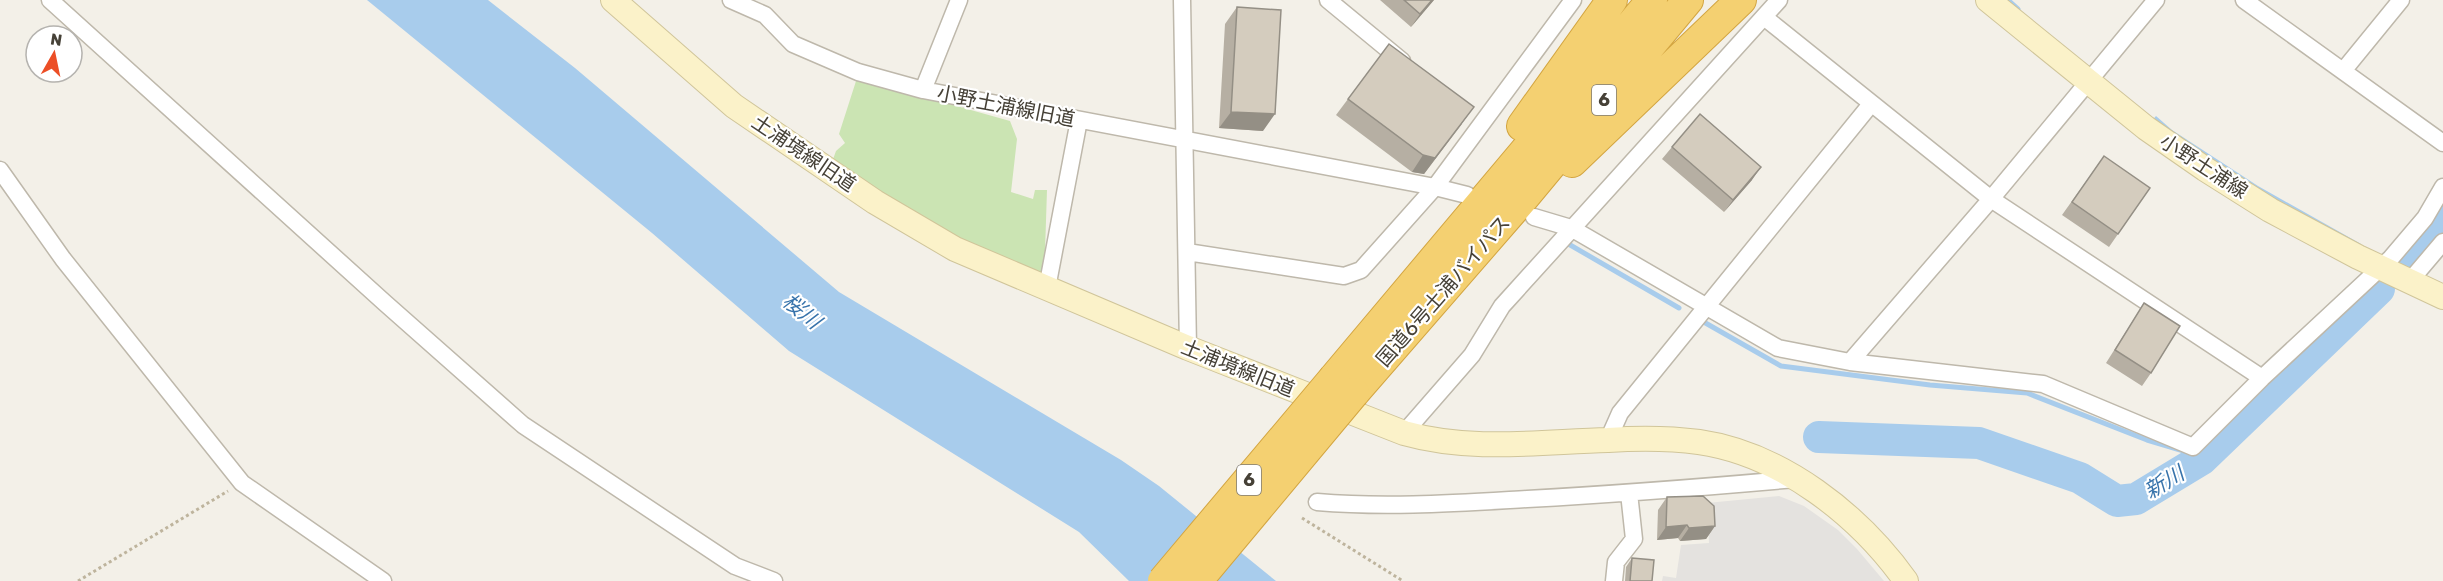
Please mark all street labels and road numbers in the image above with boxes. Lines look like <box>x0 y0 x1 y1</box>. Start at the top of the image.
street label: 小野土浦線旧道 <box>935 81 1077 131</box>
road number: 6 <box>1592 85 1616 115</box>
street label: 土浦境線旧道 <box>748 109 860 197</box>
street label: 小野土浦線 <box>2156 129 2252 203</box>
street label: 国道6号土浦バイパス <box>1371 211 1515 371</box>
street label: 土浦境線旧道 <box>1178 334 1298 402</box>
road number: 6 <box>1237 465 1261 495</box>

